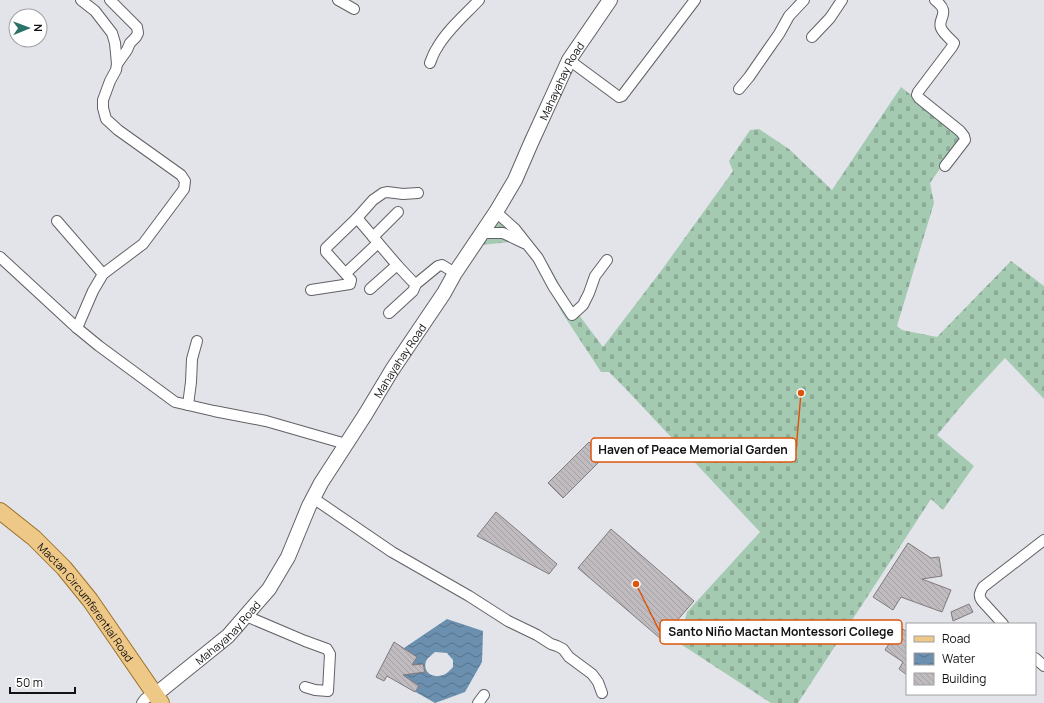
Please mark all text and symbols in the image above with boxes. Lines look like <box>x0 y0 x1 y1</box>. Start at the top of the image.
north arrow <box>8 8 48 48</box>
text: N <box>31 24 46 32</box>
street label: Mahayahay Road <box>535 39 587 122</box>
street label: Mahayahay Road <box>370 320 429 400</box>
callout: Haven of Peace Memorial Garden <box>591 438 796 462</box>
text: Haven of Peace Memorial Garden <box>598 441 788 458</box>
street label: Mactan Circumferential Road <box>35 539 138 664</box>
street label: Mahayahay Road <box>192 597 263 667</box>
callout: Santo Niño Mactan Montessori College <box>660 620 902 644</box>
text: Santo Niño Mactan Montessori College <box>668 623 894 640</box>
legend <box>906 623 1036 695</box>
text: Road <box>942 630 970 647</box>
text: Water <box>942 650 976 667</box>
scale bar <box>10 669 75 695</box>
text: Building <box>942 670 986 687</box>
text: 50 m <box>16 674 43 691</box>

